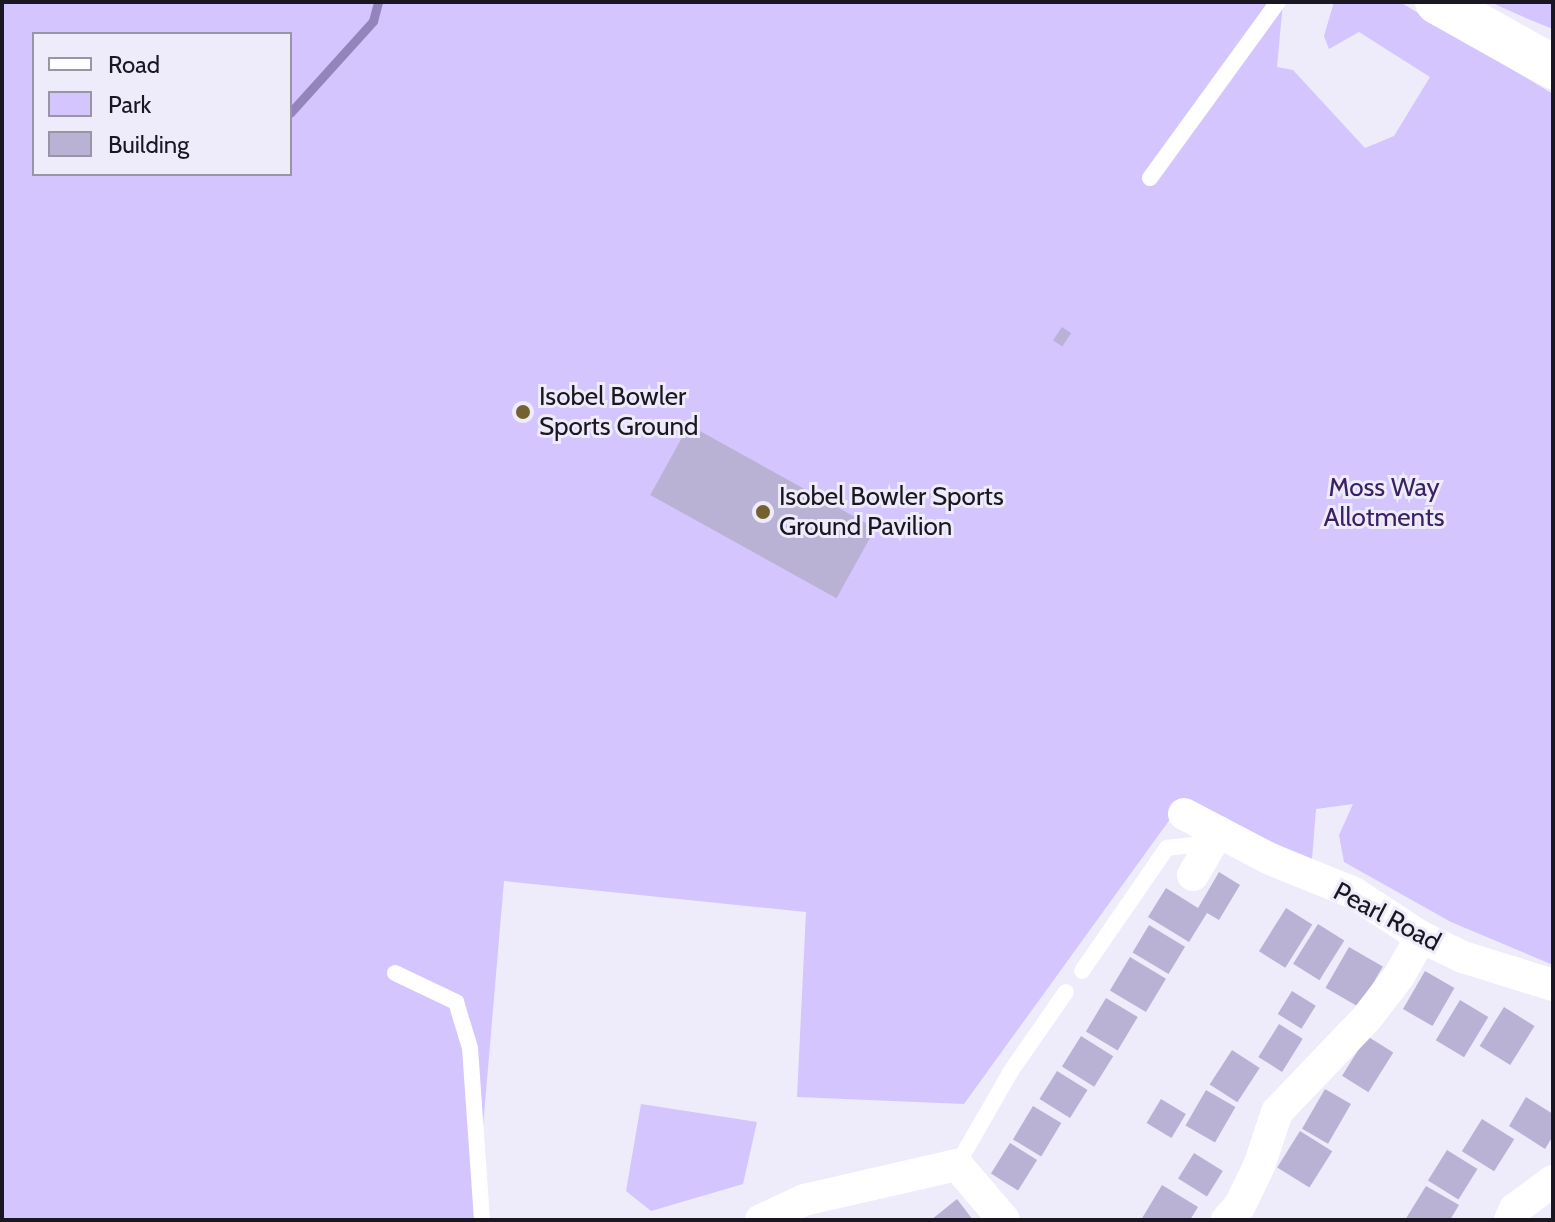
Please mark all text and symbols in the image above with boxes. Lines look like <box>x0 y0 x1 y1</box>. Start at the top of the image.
legend <box>32 32 292 176</box>
text: Road <box>108 50 160 79</box>
text: Park <box>108 90 151 119</box>
text: Building <box>108 130 189 159</box>
place label: Isobel Bowler Sports Ground <box>539 381 698 442</box>
marker: Isobel Bowler Sports Ground <box>514 403 532 421</box>
park label: Moss Way Allotments <box>1324 472 1444 534</box>
place label: Isobel Bowler Sports Ground Pavilion <box>779 481 1004 542</box>
marker: Isobel Bowler Sports Ground Pavilion <box>754 503 772 521</box>
street label: Pearl Road <box>1328 876 1446 958</box>

